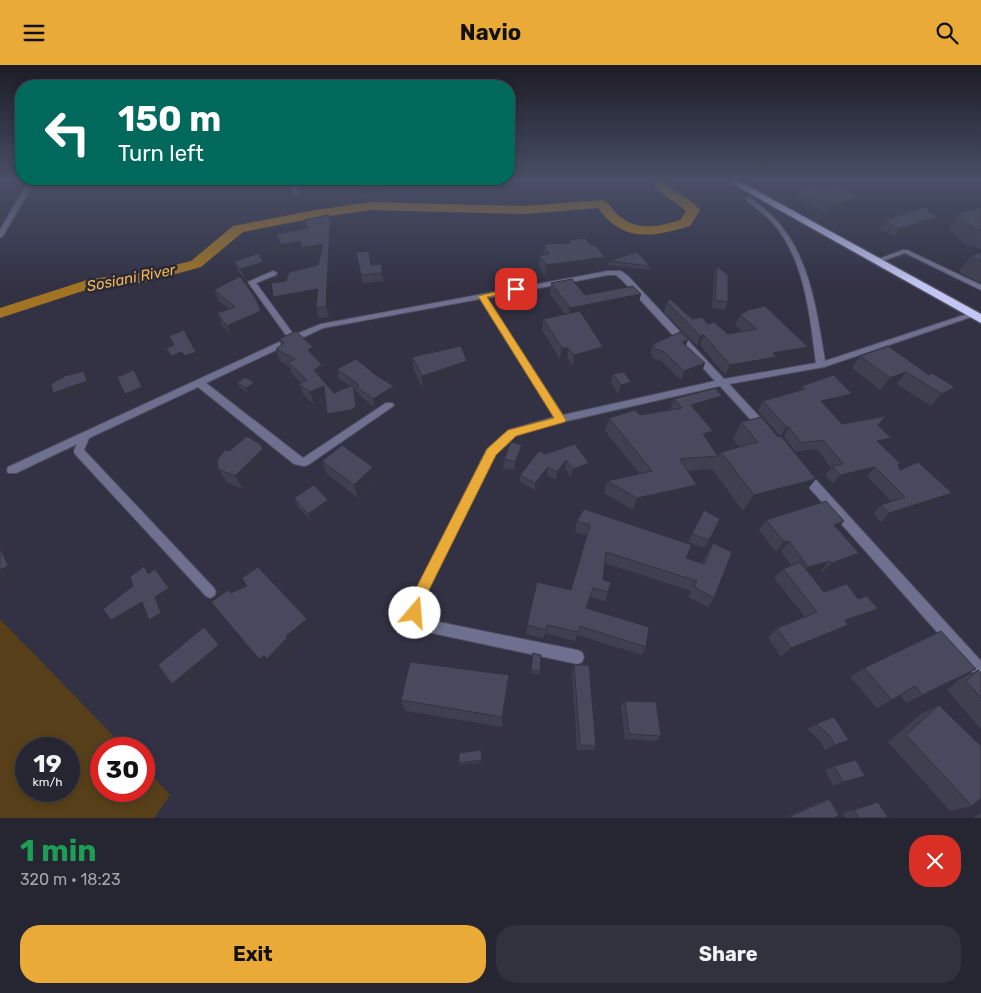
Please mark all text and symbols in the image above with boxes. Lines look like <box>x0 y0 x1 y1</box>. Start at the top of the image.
icon: menu <box>20 19 48 47</box>
text: Navio <box>460 19 521 46</box>
icon: search <box>933 19 961 47</box>
text: 150 m <box>118 98 221 140</box>
icon: left <box>35 100 100 165</box>
text: Turn left <box>118 140 204 167</box>
water label: Sosiani River <box>85 260 178 295</box>
pin <box>495 268 537 310</box>
icon: arrive <box>502 275 530 303</box>
position arrow <box>388 586 440 638</box>
speed limit sign: 30 <box>90 737 155 802</box>
text: 19 <box>33 749 62 778</box>
text: km/h <box>33 775 62 789</box>
text: 1 min <box>20 833 97 869</box>
button: close <box>909 835 961 887</box>
text: 320 m · 18:23 <box>20 870 121 889</box>
button: Exit <box>20 925 486 983</box>
button: Share <box>496 925 961 983</box>

